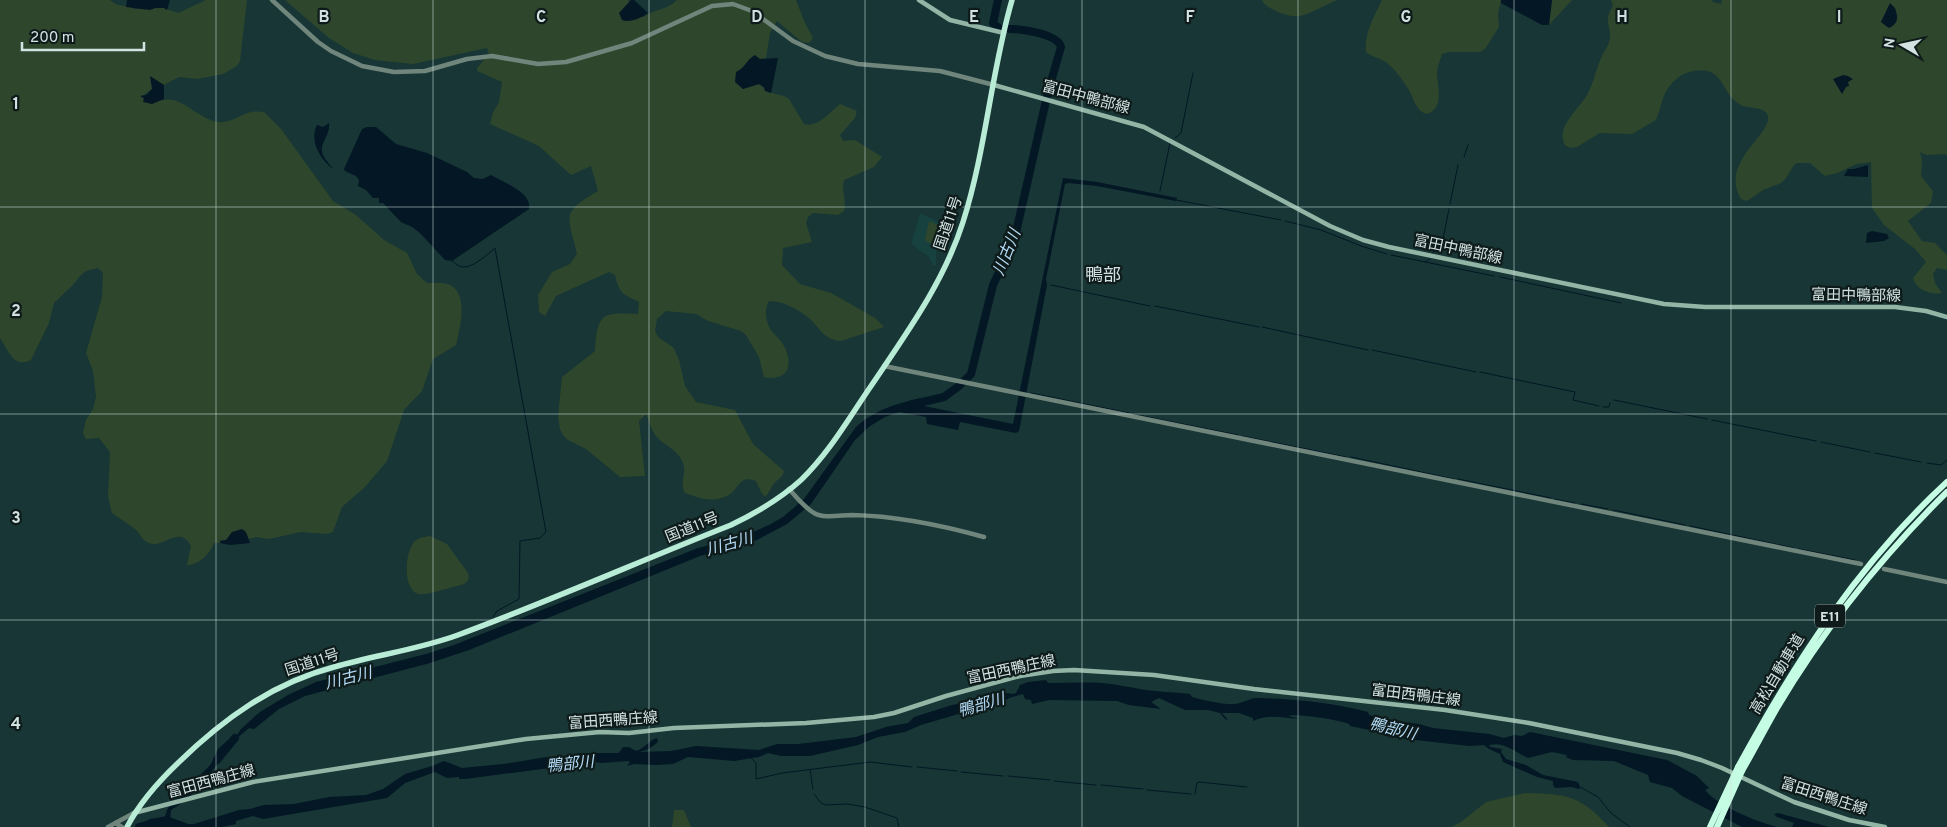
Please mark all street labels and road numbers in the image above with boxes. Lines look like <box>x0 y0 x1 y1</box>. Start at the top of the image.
street label: 富田中鴨部線 <box>1040 78 1132 119</box>
street label: 国道11号 <box>931 194 968 253</box>
street label: 富田中鴨部線 <box>1412 232 1504 269</box>
street label: 富田中鴨部線 <box>1811 286 1901 307</box>
street label: 国道11号 <box>663 509 722 548</box>
road number: E11 <box>1815 604 1845 628</box>
street label: 高松自動車道 <box>1747 631 1810 718</box>
street label: 国道11号 <box>283 646 342 681</box>
street label: 富田西鴨庄線 <box>965 652 1057 689</box>
street label: 富田西鴨庄線 <box>1370 682 1462 711</box>
street label: 富田西鴨庄線 <box>568 709 659 734</box>
street label: 富田西鴨庄線 <box>165 762 257 803</box>
street label: 富田西鴨庄線 <box>1778 774 1869 820</box>

